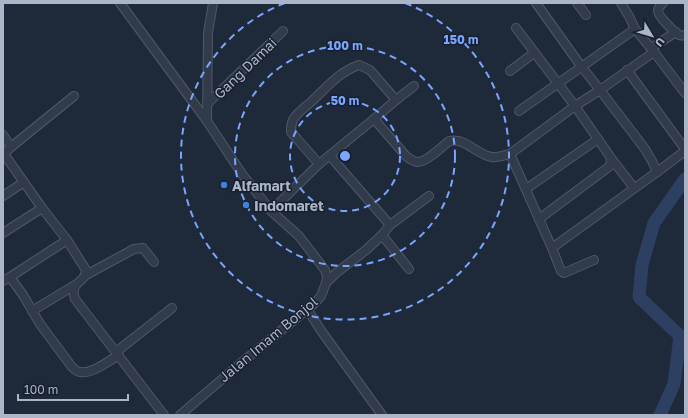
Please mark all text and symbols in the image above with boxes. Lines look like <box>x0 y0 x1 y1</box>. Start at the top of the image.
north arrow <box>632 16 672 56</box>
text: 150 m <box>444 32 478 47</box>
street label: Gang Damai <box>210 34 280 102</box>
text: U <box>653 35 668 50</box>
text: 100 m <box>327 38 363 53</box>
text: 50 m <box>331 93 359 108</box>
centre of rings <box>338 149 352 163</box>
place label: Alfamart <box>232 177 291 194</box>
marker: Alfamart <box>219 180 229 190</box>
place label: Indomaret <box>254 197 324 214</box>
marker: Indomaret <box>241 200 251 210</box>
street label: Jalan Imam Bonjol <box>215 293 321 385</box>
scale bar <box>18 376 128 402</box>
text: 100 m <box>24 382 58 397</box>

